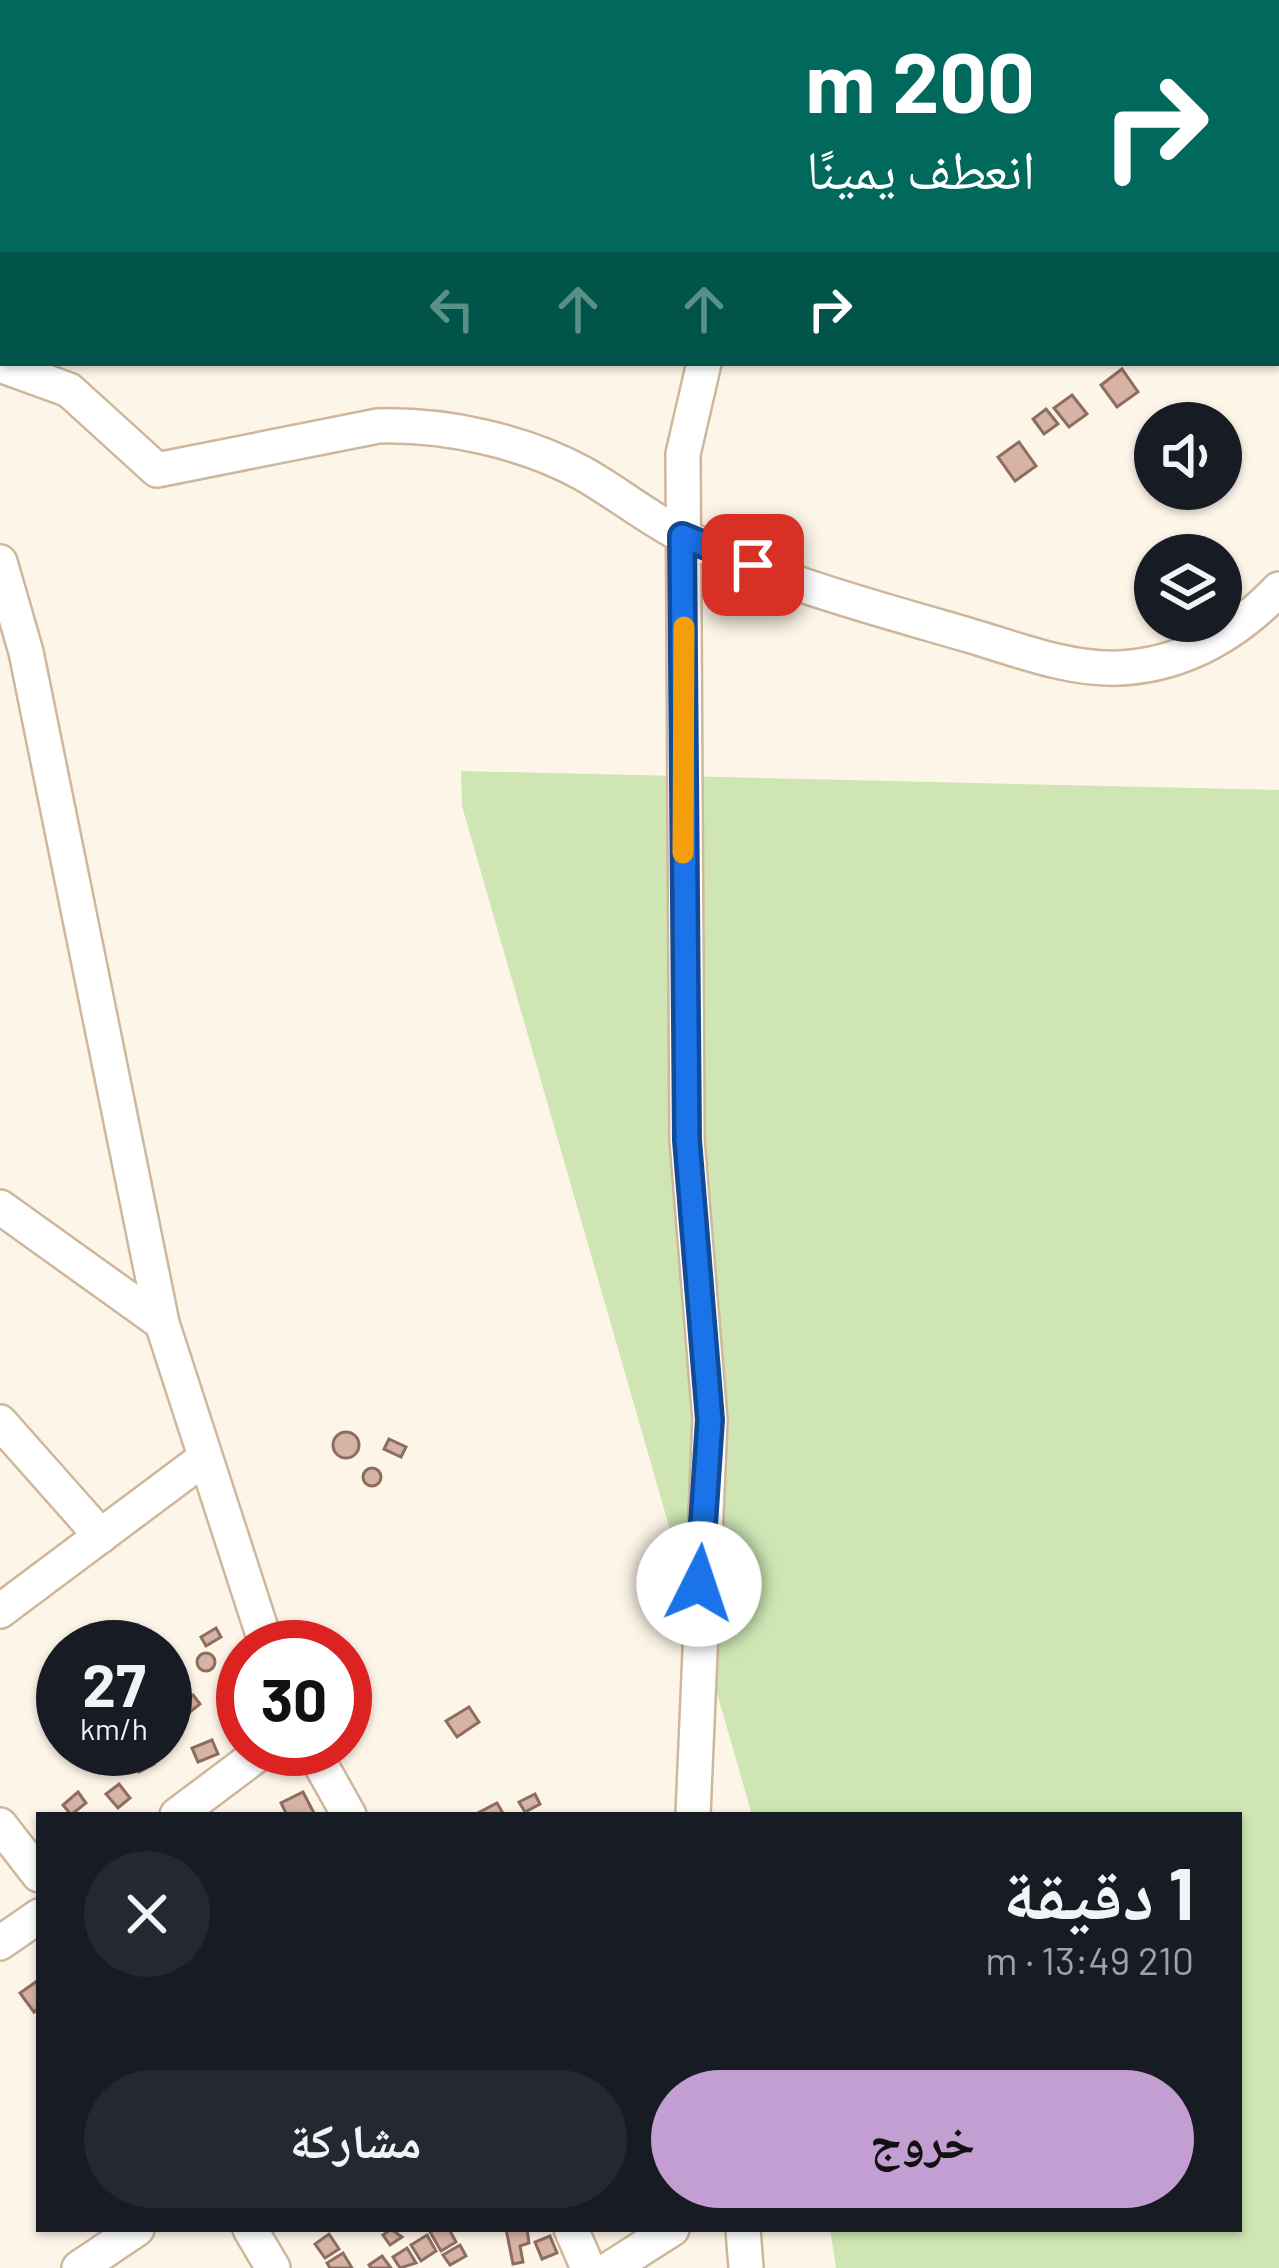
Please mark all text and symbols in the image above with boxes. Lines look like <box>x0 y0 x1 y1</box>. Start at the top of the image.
text: 200 m <box>805 29 1035 130</box>
icon: right <box>1077 48 1233 204</box>
text: انعطف يمينًا <box>806 135 1035 200</box>
icon: left <box>419 276 485 342</box>
icon: ahead <box>545 276 611 342</box>
icon: ahead <box>671 276 737 342</box>
icon: right <box>797 276 863 342</box>
map controls <box>1134 402 1242 642</box>
button: sound <box>1134 402 1242 510</box>
pin <box>702 514 804 616</box>
icon: arrive <box>720 532 786 598</box>
button: layers <box>1134 534 1242 642</box>
position arrow <box>636 1521 762 1647</box>
speed limit sign: 30 <box>216 1620 372 1776</box>
text: 27 <box>82 1647 146 1719</box>
text: km/h <box>80 1710 148 1746</box>
text: 1 دقيقة <box>1003 1848 1194 1934</box>
button: close <box>84 1851 210 1977</box>
text: 210 m · 13:49 <box>985 1936 1194 1983</box>
button: مشاركة <box>84 2070 627 2208</box>
button: خروج <box>651 2070 1194 2208</box>

